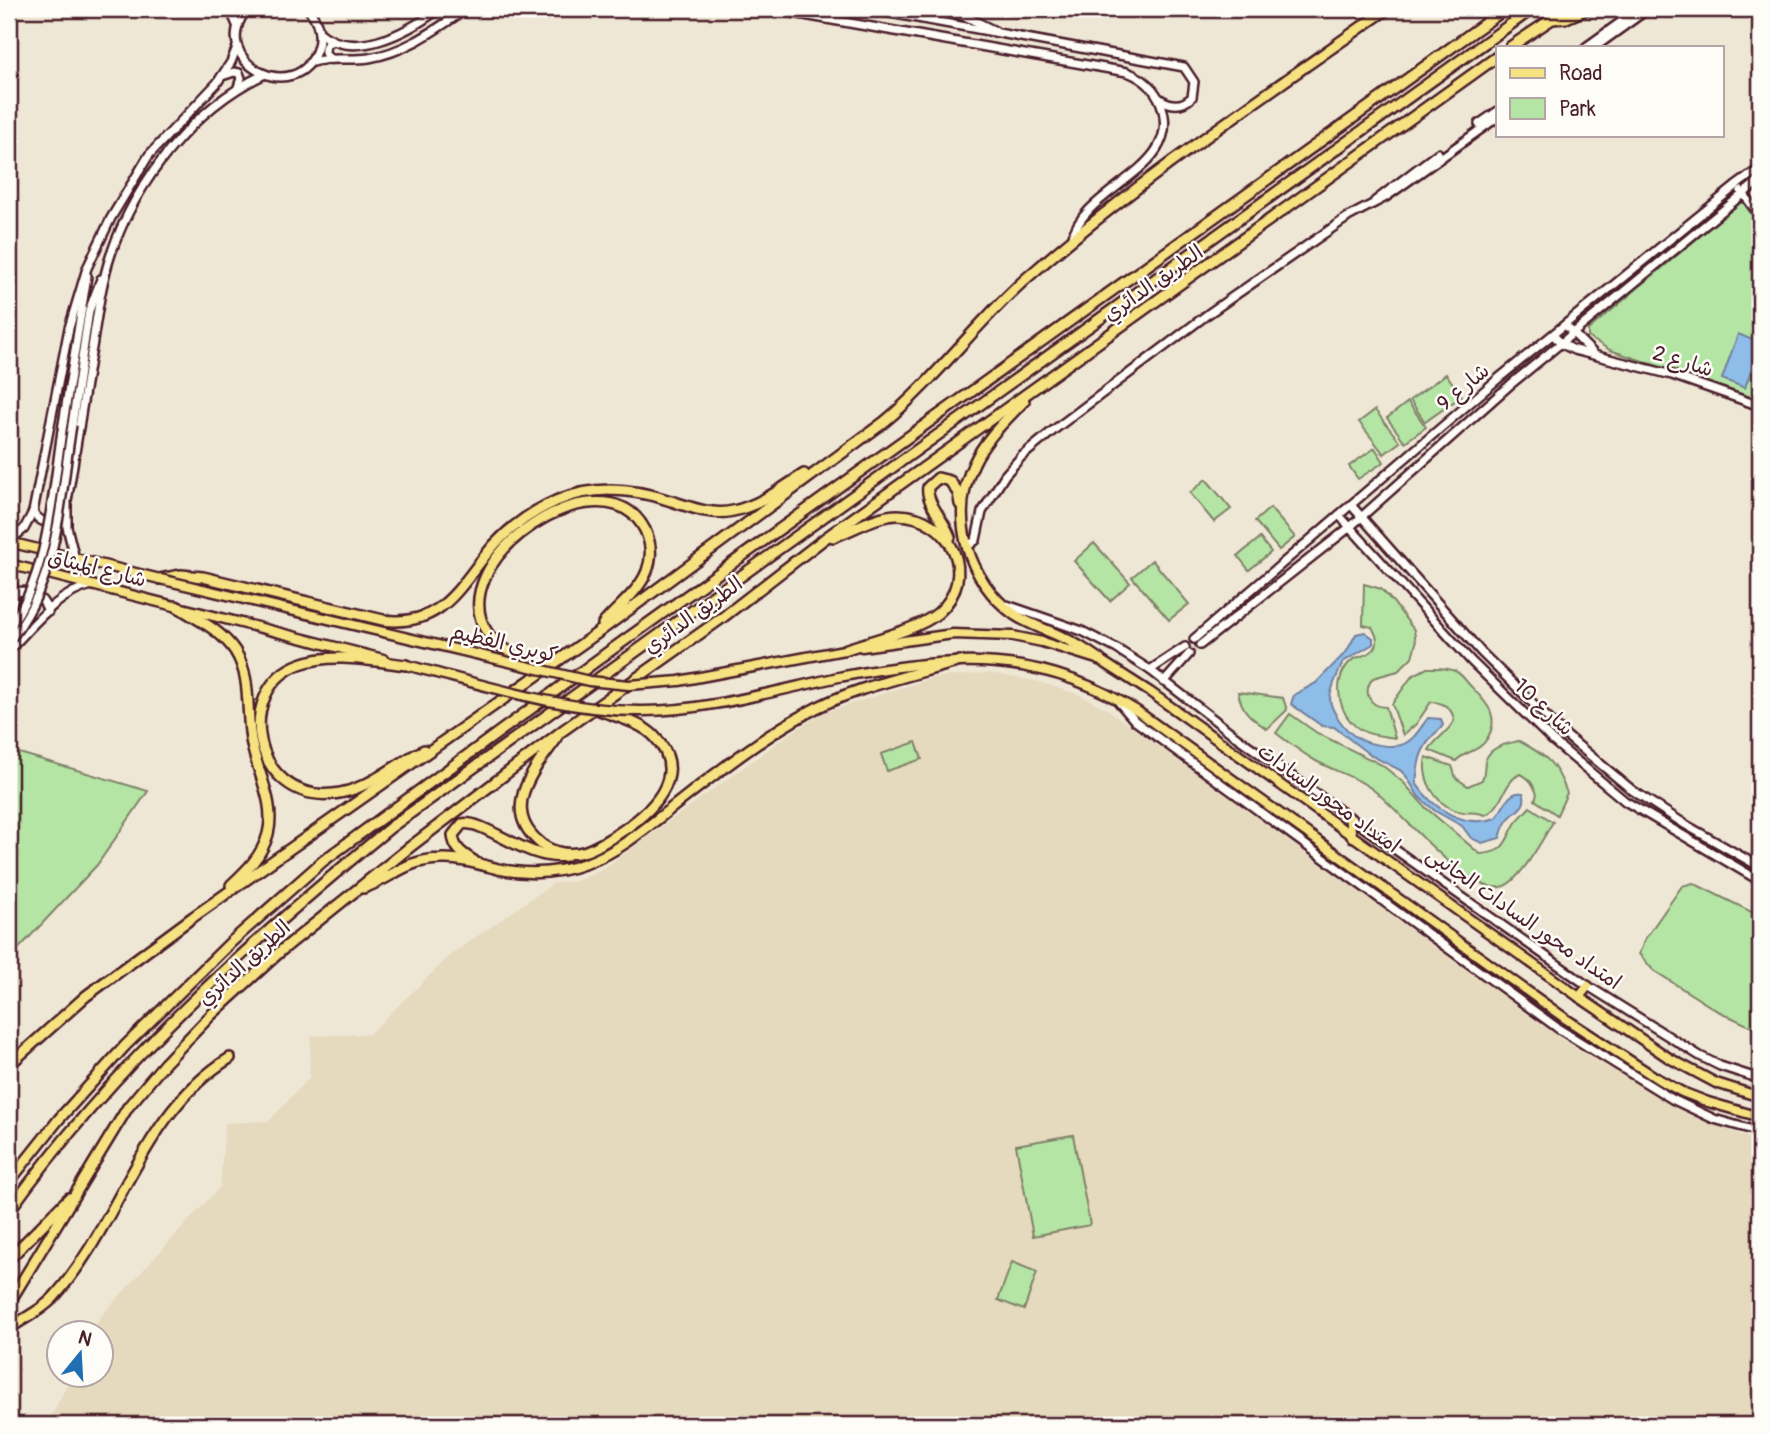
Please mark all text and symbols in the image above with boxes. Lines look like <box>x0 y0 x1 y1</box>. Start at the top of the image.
legend <box>1496 46 1724 136</box>
text: Road <box>1559 60 1603 87</box>
text: Park <box>1559 96 1596 123</box>
street label: الطريق الدائري <box>1098 239 1209 329</box>
street label: شارع 2 <box>1649 340 1716 384</box>
street label: شارع 9 <box>1431 357 1496 418</box>
street label: شارع الميثاق <box>45 543 149 595</box>
street label: الطريق الدائري <box>638 570 749 661</box>
street label: كوبري الفطيم <box>447 618 560 671</box>
street label: شارع 10 <box>1507 673 1579 743</box>
street label: امتداد محور السادات <box>1252 737 1405 859</box>
street label: امتداد محور السادات الجانبى <box>1421 841 1627 996</box>
street label: الطريق الدائري <box>192 914 297 1013</box>
north arrow <box>46 1318 116 1388</box>
text: N <box>75 1325 95 1352</box>

